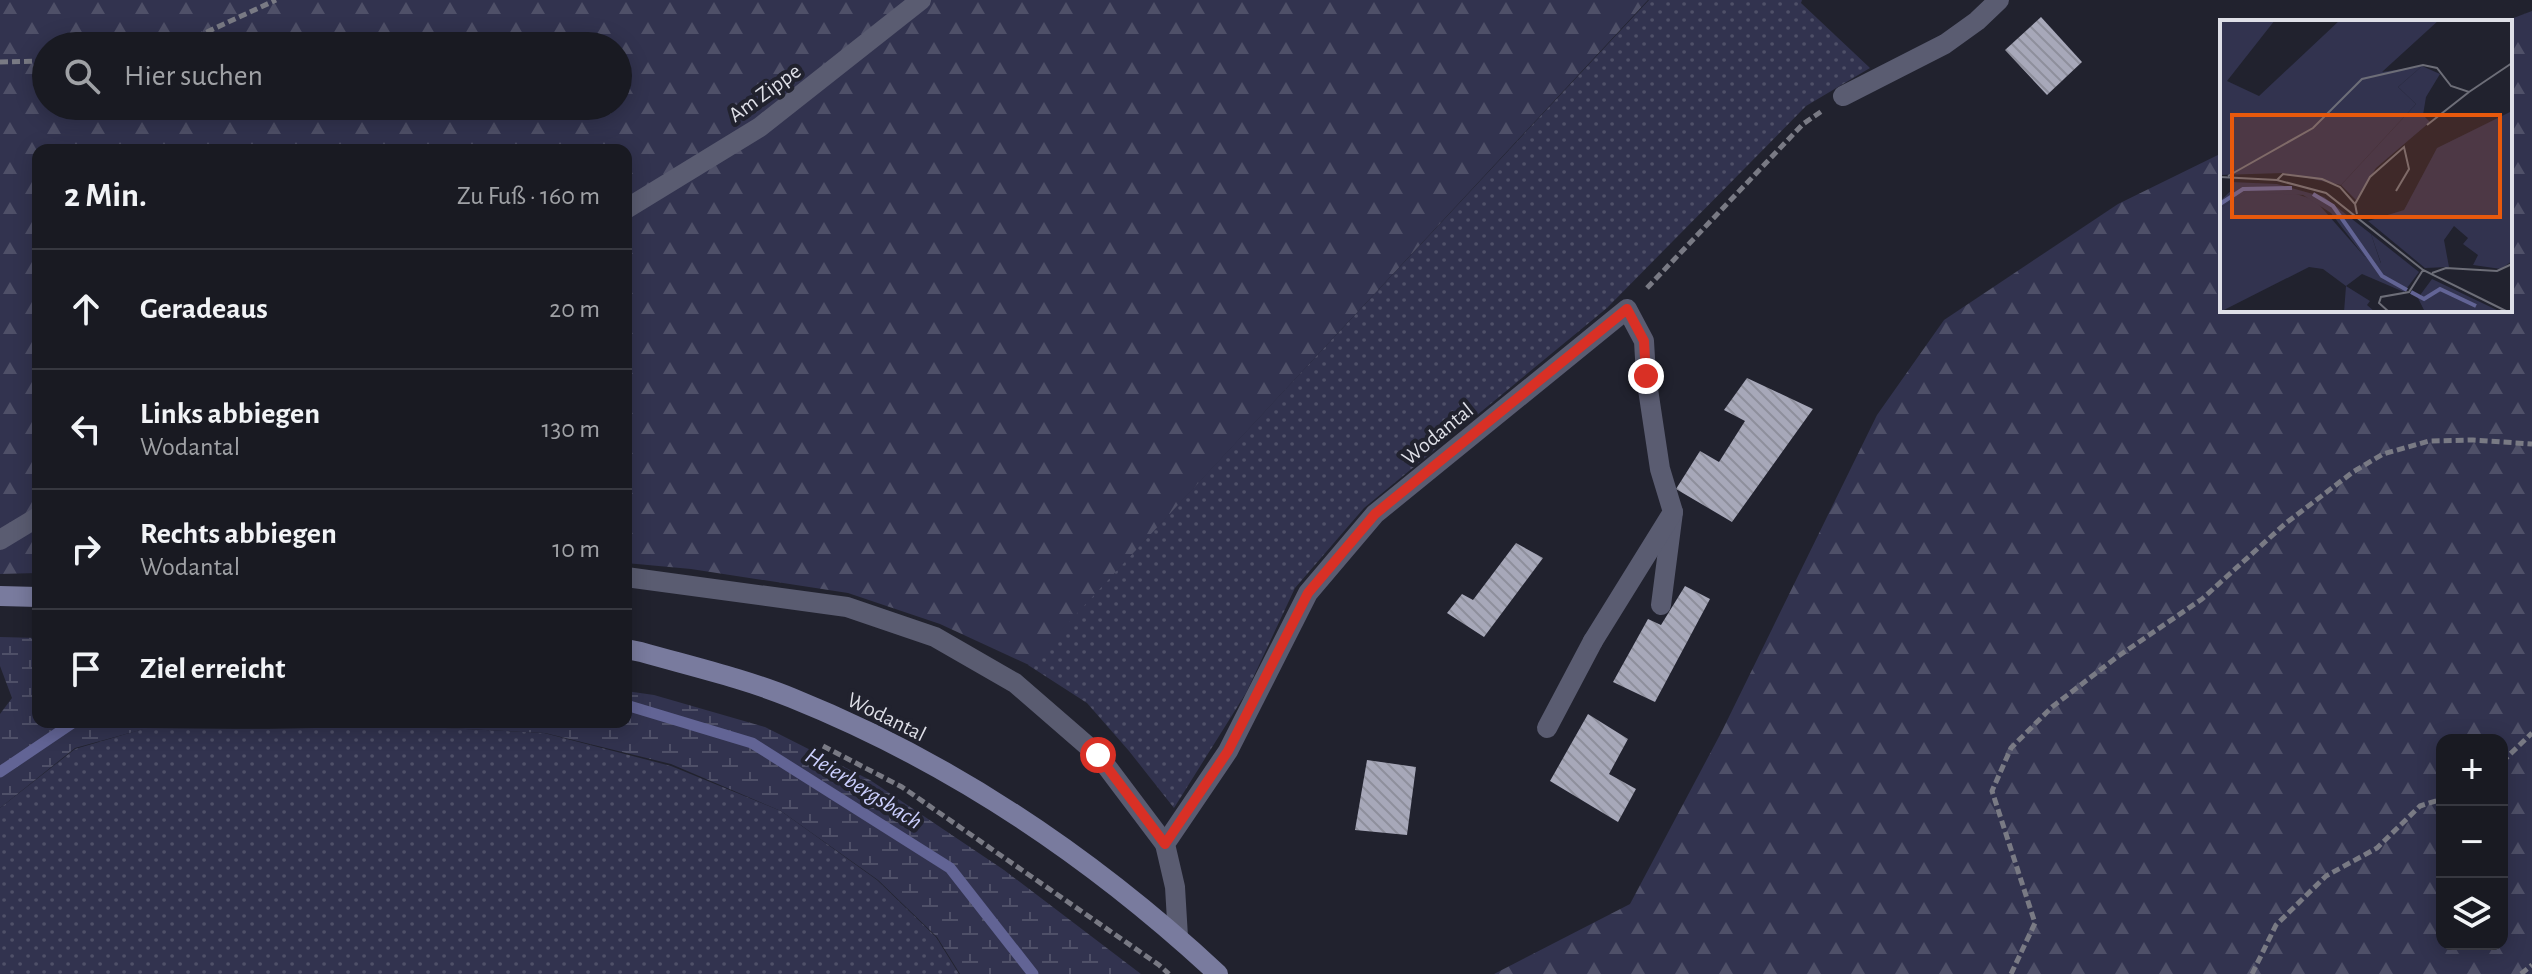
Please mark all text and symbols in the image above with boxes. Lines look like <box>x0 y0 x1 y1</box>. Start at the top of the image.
inset map <box>2220 20 2512 312</box>
search box <box>32 32 632 120</box>
icon: search <box>60 54 104 98</box>
street label: Am Zippe <box>724 59 805 126</box>
text: Hier suchen <box>124 61 263 91</box>
text: 2 Min. <box>64 179 147 213</box>
text: Zu Fuß · 160 m <box>457 183 600 209</box>
icon: ahead <box>64 287 108 331</box>
text: Geradeaus <box>140 294 268 324</box>
text: 20 m <box>549 296 600 322</box>
route end <box>1628 358 1664 394</box>
text: Links abbiegen <box>140 399 320 429</box>
street label: Wodantal <box>1398 399 1478 469</box>
icon: left <box>64 407 108 451</box>
text: 130 m <box>542 416 600 442</box>
text: Wodantal <box>140 434 240 460</box>
text: Rechts abbiegen <box>140 519 337 549</box>
icon: right <box>64 527 108 571</box>
text: 10 m <box>552 536 600 562</box>
text: Wodantal <box>140 554 240 580</box>
icon: arrive <box>64 647 108 691</box>
text: Ziel erreicht <box>140 654 285 684</box>
street label: Wodantal <box>844 688 929 745</box>
map controls <box>2436 734 2508 950</box>
button: + <box>2436 734 2508 806</box>
route start <box>1080 737 1116 773</box>
water label: Heierbergsbach <box>801 744 926 834</box>
button: − <box>2436 806 2508 878</box>
button: layers <box>2436 878 2508 950</box>

